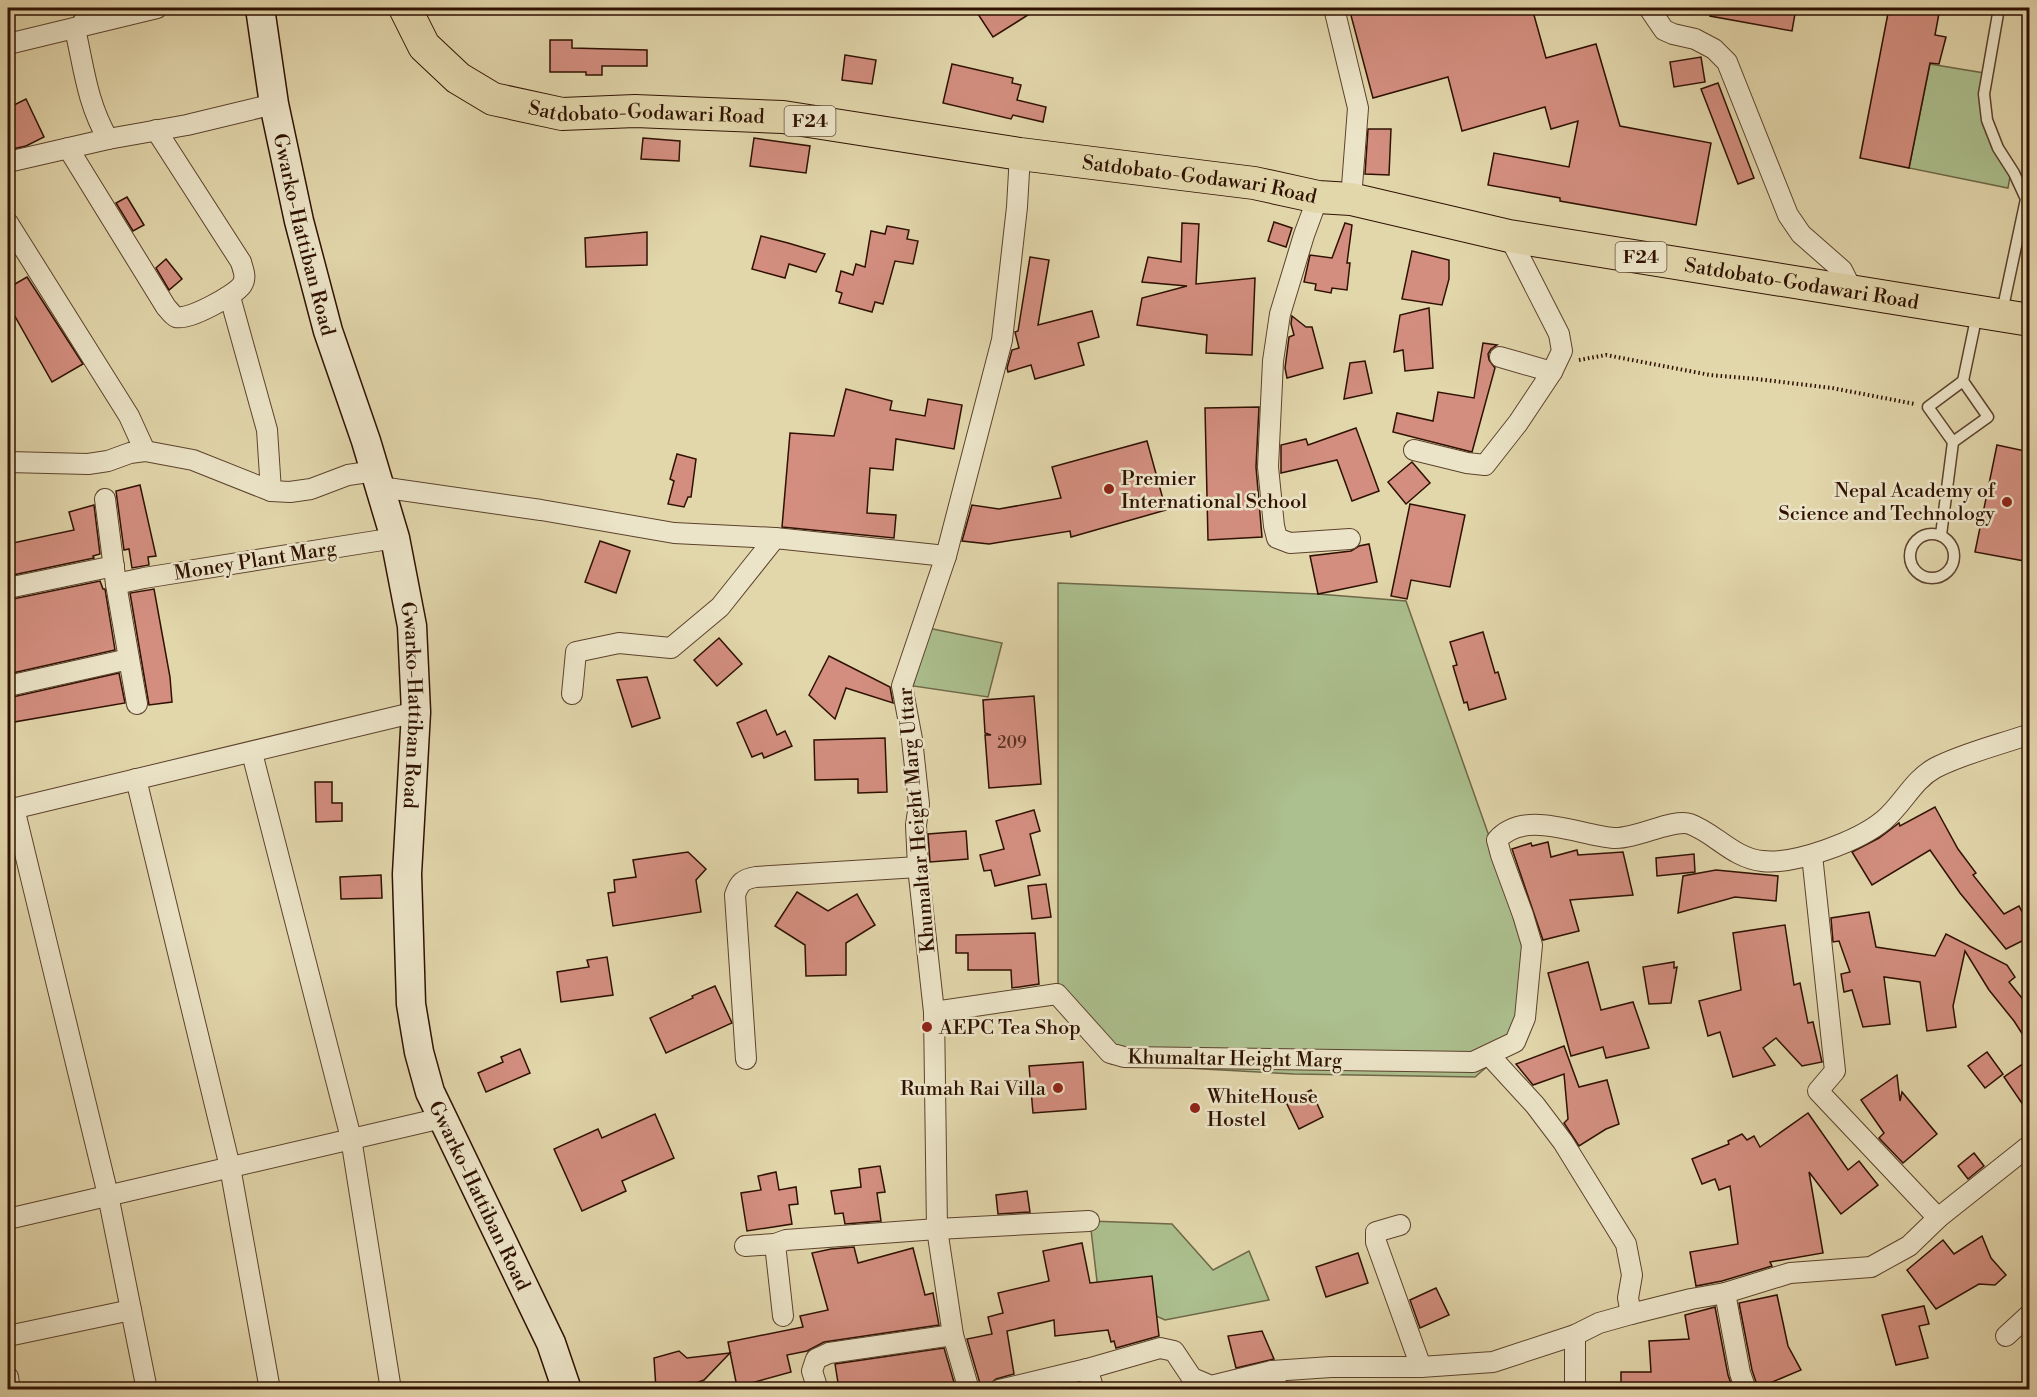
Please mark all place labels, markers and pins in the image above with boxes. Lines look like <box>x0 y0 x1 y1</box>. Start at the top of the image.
place label: Premier International School <box>1121 467 1307 515</box>
place label: Nepal Academy of Science and Technology <box>1778 479 1996 527</box>
marker: Premier International School <box>1102 482 1116 496</box>
marker: Nepal Academy of Science and Technology <box>2000 495 2014 509</box>
place label: AEPC Tea Shop <box>938 1016 1081 1041</box>
marker: AEPC Tea Shop <box>920 1020 934 1034</box>
place label: Rumah Rai Villa <box>900 1077 1047 1102</box>
marker: Rumah Rai Villa <box>1051 1081 1065 1095</box>
place label: WhiteHouse Hostel <box>1206 1085 1318 1133</box>
marker: WhiteHouse Hostel <box>1188 1101 1202 1115</box>

